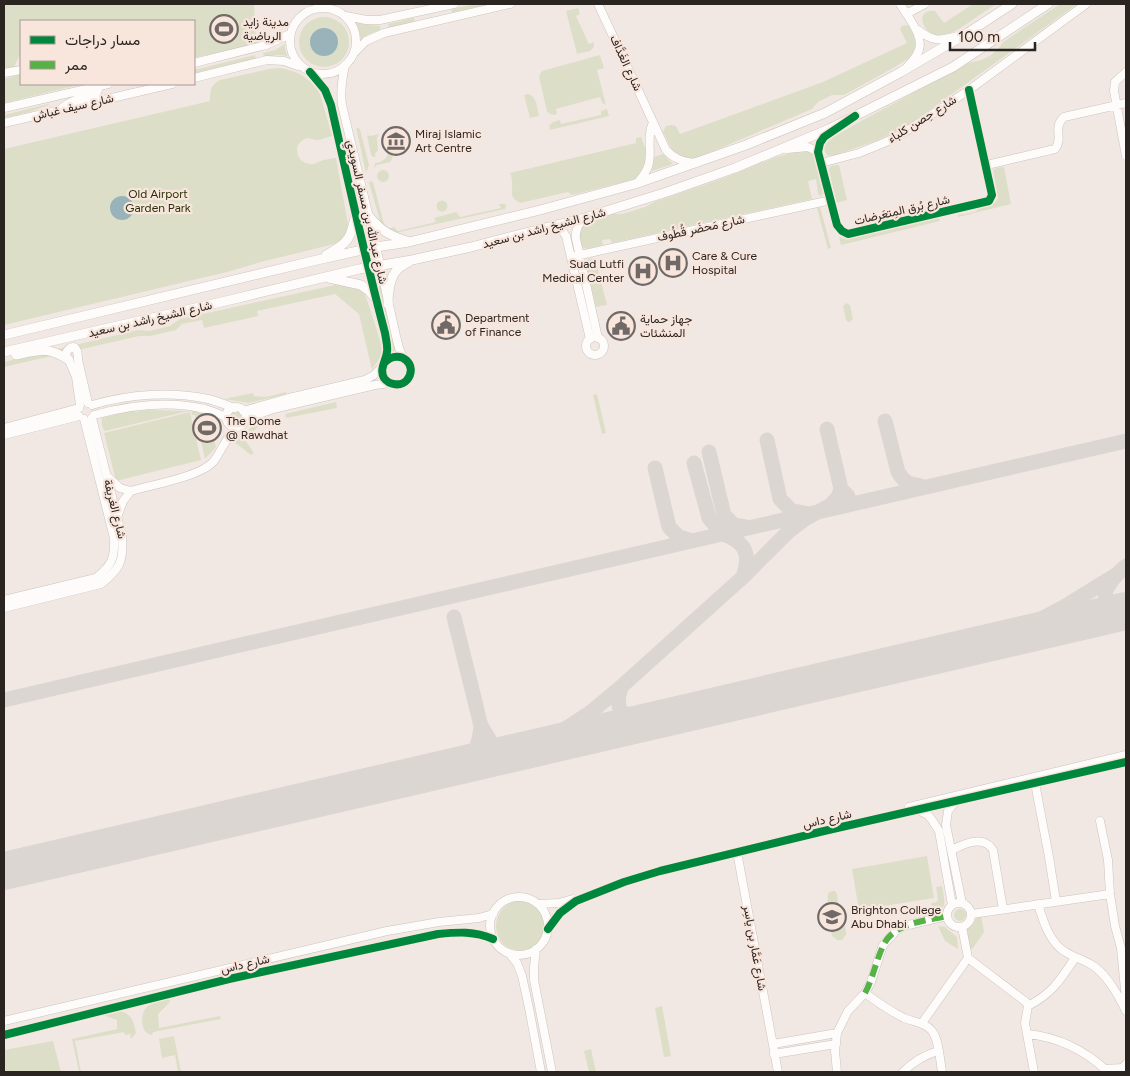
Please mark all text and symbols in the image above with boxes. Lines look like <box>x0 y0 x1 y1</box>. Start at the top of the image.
sports icon: مدينة زايد الرياضية <box>209 14 239 44</box>
place label: مدينة زايد الرياضية <box>243 15 289 44</box>
legend <box>20 20 195 85</box>
scale bar <box>950 20 1035 52</box>
text: 100 m <box>958 28 1000 46</box>
text: مسار دراجات <box>65 31 140 49</box>
street label: شارع الغَدَّاف <box>605 33 645 94</box>
text: ممر <box>64 56 87 74</box>
street label: شارع سيف غباش <box>31 91 115 125</box>
street label: شارع حِصن كلباء <box>885 92 960 147</box>
museum icon: Miraj Islamic Art Centre <box>381 126 411 156</box>
place label: Miraj Islamic Art Centre <box>415 127 482 155</box>
street label: شارع عبدالله بن مسفر السويدي <box>341 139 390 286</box>
park label: Old Airport Garden Park <box>125 187 191 215</box>
street label: شارع بُرق المِتعَرضات <box>853 192 952 230</box>
street label: شارع الشيخ راشد بن سعيد <box>481 205 608 253</box>
street label: شارع مَحضَر قُطُوف <box>656 210 746 246</box>
hospital icon: Care & Cure Hospital <box>658 248 688 278</box>
place label: Care & Cure Hospital <box>692 249 757 277</box>
hospital icon: Suad Lutfi Medical Center <box>628 256 658 286</box>
place label: Suad Lutfi Medical Center <box>542 257 624 285</box>
street label: شارع الشيخ راشد بن سعيد <box>87 298 214 342</box>
public building icon: Department of Finance <box>431 310 461 340</box>
place label: Department of Finance <box>465 311 530 339</box>
public building icon: جهاز حماية المنشئات <box>606 311 636 341</box>
place label: جهاز حماية المنشئات <box>640 312 692 340</box>
sports icon: The Dome @ Rawdhat <box>192 413 222 443</box>
place label: The Dome @ Rawdhat <box>226 414 288 442</box>
street label: شارع الغريفة <box>99 478 129 541</box>
street label: شارع داس <box>801 807 853 833</box>
school or university icon: Brighton College Abu Dhabi <box>817 902 847 932</box>
street label: شارع عَمَّار بن ياسِر <box>738 903 769 992</box>
place label: Brighton College Abu Dhabi <box>851 903 942 931</box>
street label: شارع داس <box>219 952 271 978</box>

